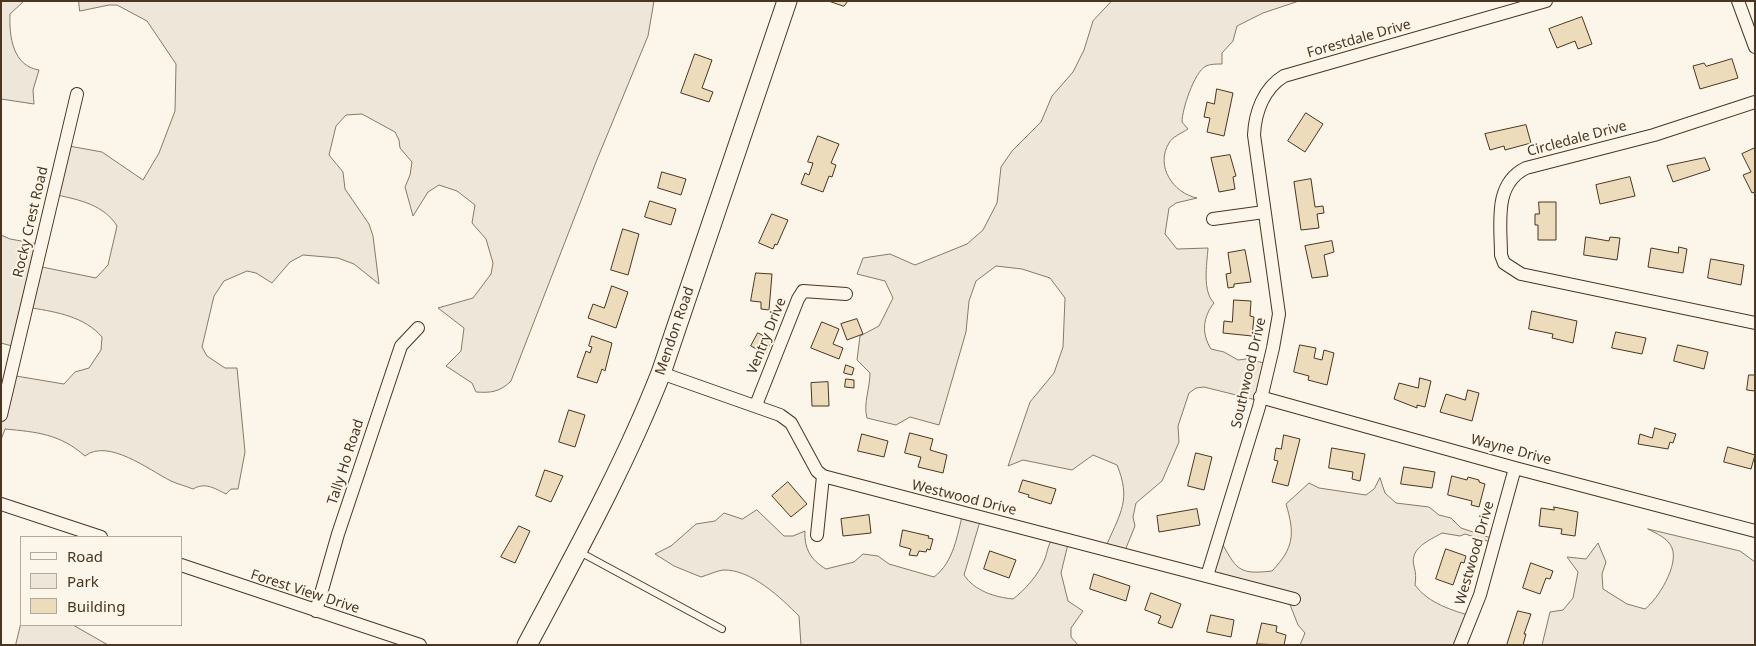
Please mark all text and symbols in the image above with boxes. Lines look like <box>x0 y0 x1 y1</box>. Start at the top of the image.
street label: Forestdale Drive <box>1305 16 1413 62</box>
street label: Circledale Drive <box>1525 118 1629 160</box>
street label: Rocky Crest Road <box>10 165 52 279</box>
street label: Mendon Road <box>652 285 698 377</box>
street label: Ventry Drive <box>744 295 790 377</box>
street label: Southwood Drive <box>1228 316 1270 430</box>
street label: Tally Ho Road <box>324 417 368 507</box>
street label: Wayne Drive <box>1469 431 1553 469</box>
street label: Westwood Drive <box>910 477 1018 519</box>
street label: Westwood Drive <box>1452 499 1498 607</box>
legend <box>20 536 182 626</box>
text: Road <box>67 546 103 566</box>
street label: Forest View Drive <box>248 566 362 618</box>
text: Park <box>67 571 99 591</box>
text: Building <box>67 596 125 616</box>

